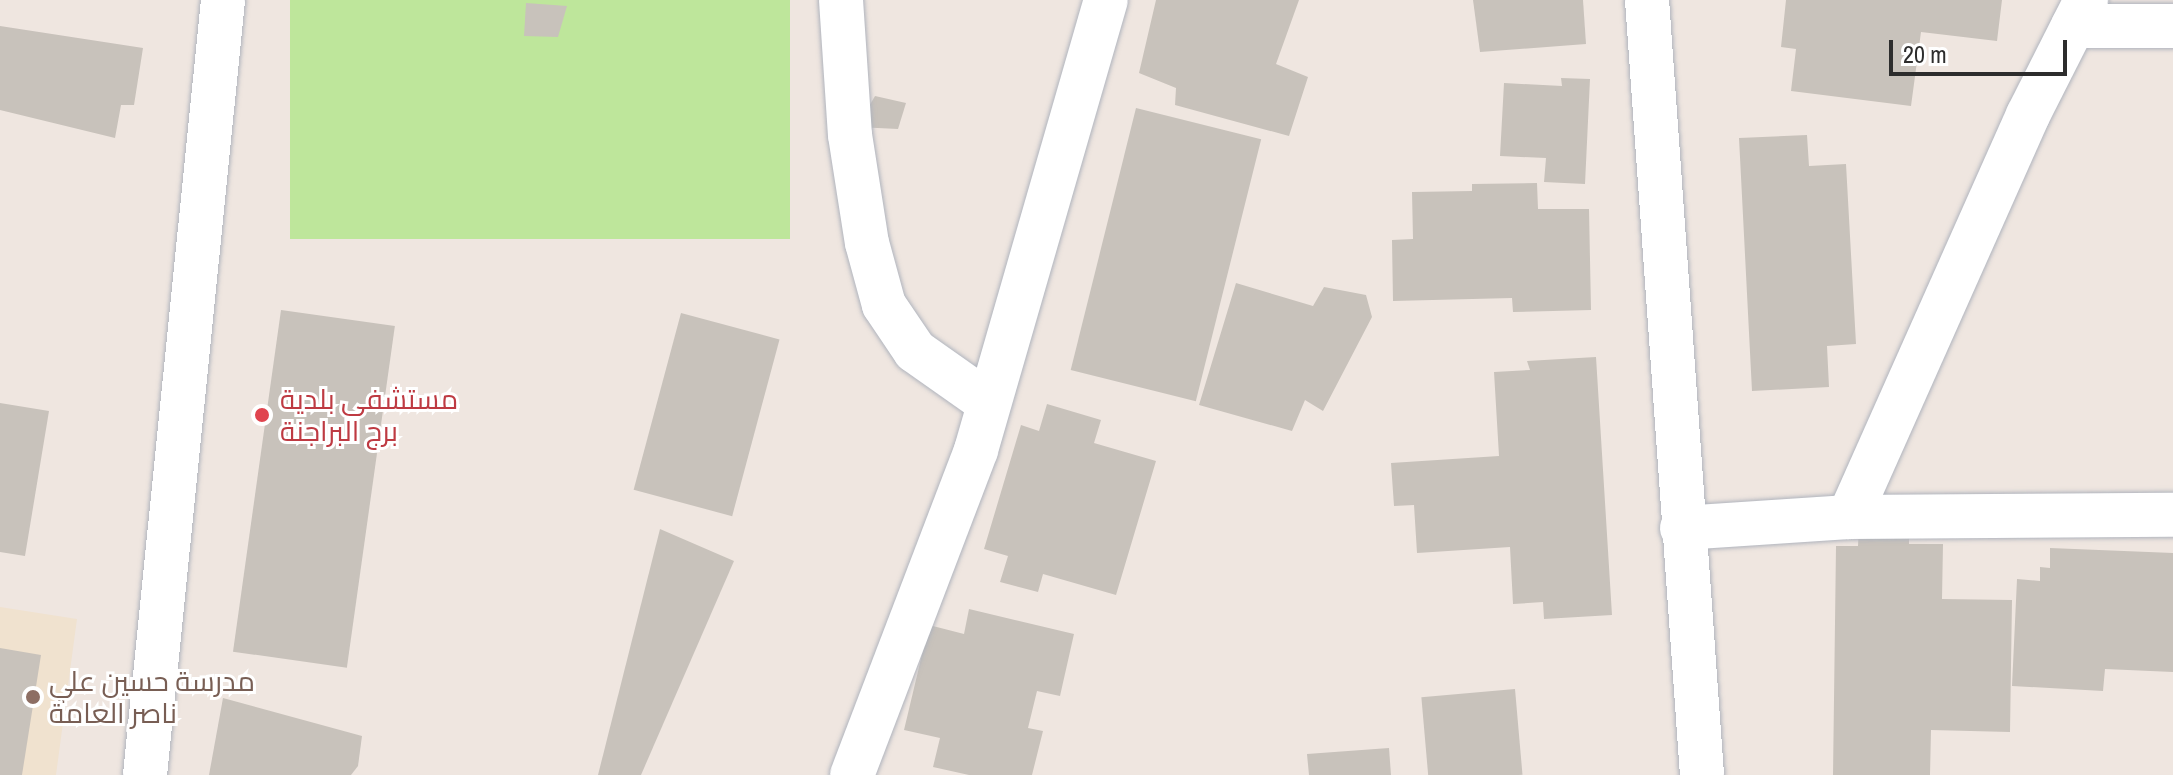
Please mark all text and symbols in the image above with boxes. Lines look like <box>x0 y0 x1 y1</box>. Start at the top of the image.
scale bar <box>1893 24 2071 74</box>
text: 20 m <box>1903 38 1947 70</box>
place label: مستشفی بلدیة برج البراجنة <box>280 382 458 448</box>
marker: مستشفی بلدیة برج البراجنة <box>251 404 273 426</box>
place label: مدرسة حسين علي ناصر العامة <box>49 664 255 730</box>
marker: مدرسة حسين علي ناصر العامة <box>24 688 42 706</box>

